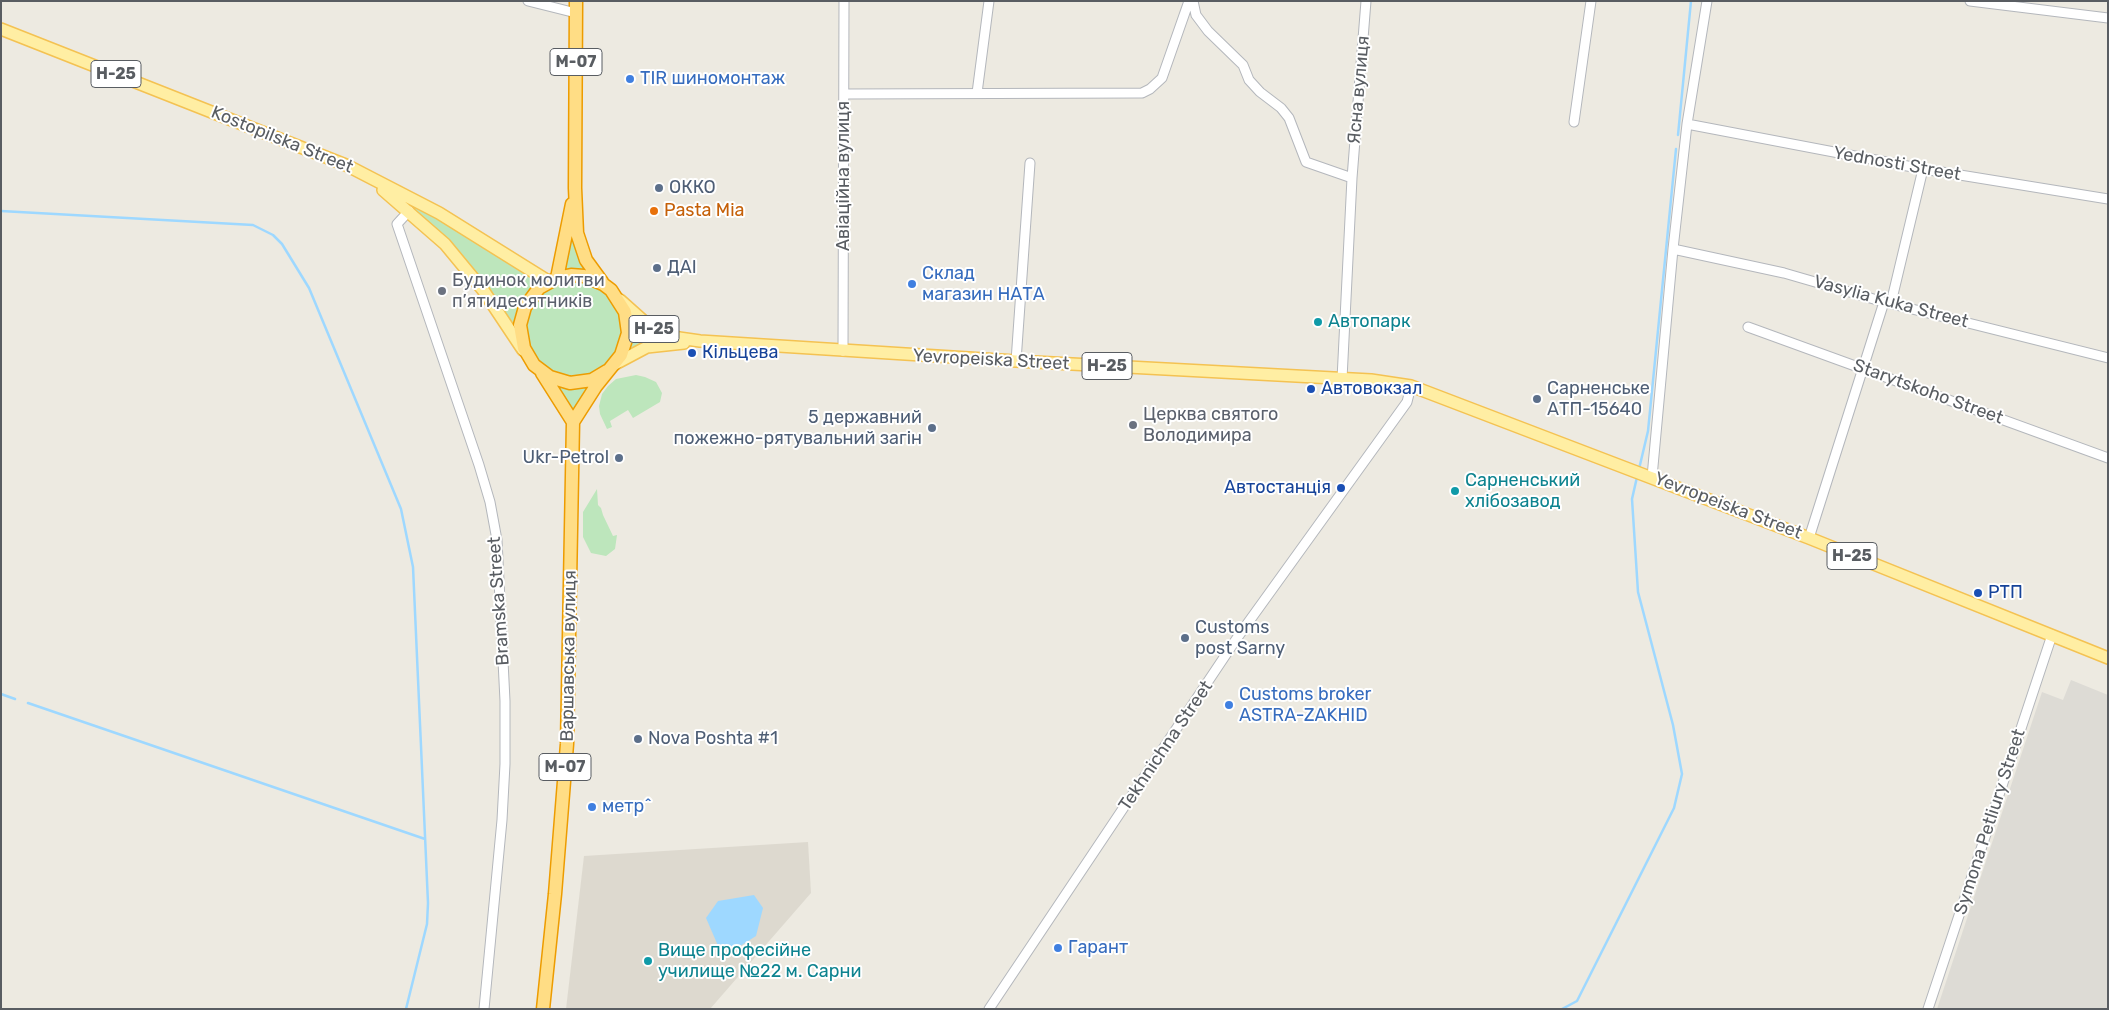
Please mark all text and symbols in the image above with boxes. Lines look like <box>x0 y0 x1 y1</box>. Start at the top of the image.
street label: Ясна вулиця <box>1343 35 1375 145</box>
road number: М-07 <box>550 48 602 76</box>
road number: Н-25 <box>91 61 141 88</box>
place label: TIR шиномонтаж <box>640 68 785 90</box>
marker: TIR шиномонтаж <box>624 73 636 85</box>
street label: Авіаційна вулиця <box>833 101 855 251</box>
street label: Kostopilska Street <box>208 102 356 178</box>
street label: Yednosti Street <box>1832 142 1962 186</box>
place label: ОККО <box>669 177 716 199</box>
marker: ОККО <box>653 182 665 194</box>
place label: Pasta Mia <box>664 200 744 222</box>
marker: Pasta Mia <box>648 205 660 217</box>
place label: ДАІ <box>667 257 697 279</box>
marker: ДАІ <box>651 262 663 274</box>
place label: Склад магазин НАТА <box>922 263 1045 306</box>
place label: Будинок молитви п’ятидесятників <box>452 270 605 312</box>
street label: Vasylia Kuka Street <box>1811 271 1971 333</box>
marker: Склад магазин НАТА <box>906 278 918 290</box>
marker: Будинок молитви п’ятидесятників <box>436 285 448 297</box>
place label: Автопарк <box>1328 311 1411 333</box>
road number: Н-25 <box>629 316 679 342</box>
marker: Автопарк <box>1312 316 1324 328</box>
place label: Кільцева <box>702 342 779 364</box>
street label: Yevropeiska Street <box>912 345 1070 375</box>
marker: Кільцева <box>686 347 698 359</box>
road number: Н-25 <box>1082 352 1132 380</box>
street label: Starytskoho Street <box>1850 355 2006 429</box>
place label: Автовокзал <box>1321 378 1422 400</box>
place label: Сарненське АТП-15640 <box>1547 378 1650 420</box>
marker: Автовокзал <box>1305 383 1317 395</box>
marker: Сарненське АТП-15640 <box>1531 393 1543 405</box>
place label: Церква святого Володимира <box>1143 404 1278 446</box>
place label: 5 державний пожежно-рятувальний загін <box>674 407 922 449</box>
marker: Церква святого Володимира <box>1127 419 1139 431</box>
marker: 5 державний пожежно-рятувальний загін <box>926 422 938 434</box>
place label: Ukr-Petrol <box>523 447 609 469</box>
marker: Ukr-Petrol <box>613 452 625 464</box>
street label: Yevropeiska Street <box>1651 468 1805 544</box>
place label: Сарненський хлібозавод <box>1465 470 1580 512</box>
place label: Автостанція <box>1224 477 1331 499</box>
marker: Автостанція <box>1335 482 1347 494</box>
marker: Сарненський хлібозавод <box>1449 485 1461 497</box>
street label: Bramska Street <box>484 536 514 666</box>
road number: Н-25 <box>1827 542 1877 570</box>
street label: Варшавська вулиця <box>557 570 581 742</box>
place label: РТП <box>1988 582 2023 604</box>
marker: РТП <box>1972 587 1984 599</box>
place label: Customs post Sarny <box>1195 617 1285 660</box>
marker: Customs post Sarny <box>1179 632 1191 644</box>
street label: Tekhnichna Street <box>1114 677 1218 815</box>
place label: Customs broker ASTRA-ZAKHID <box>1239 684 1371 726</box>
marker: Customs broker ASTRA-ZAKHID <box>1223 699 1235 711</box>
street label: Symona Petliury Street <box>1950 726 2030 918</box>
place label: Nova Poshta #1 <box>648 728 778 750</box>
marker: Nova Poshta #1 <box>632 733 644 745</box>
road number: М-07 <box>539 754 591 780</box>
place label: метр^ <box>602 796 652 818</box>
marker: метр^ <box>586 801 598 813</box>
place label: Гарант <box>1068 937 1128 959</box>
place label: Вище професійне училище №22 м. Сарни <box>658 940 861 982</box>
marker: Гарант <box>1052 942 1064 954</box>
marker: Вище професійне училище №22 м. Сарни <box>642 955 654 967</box>

